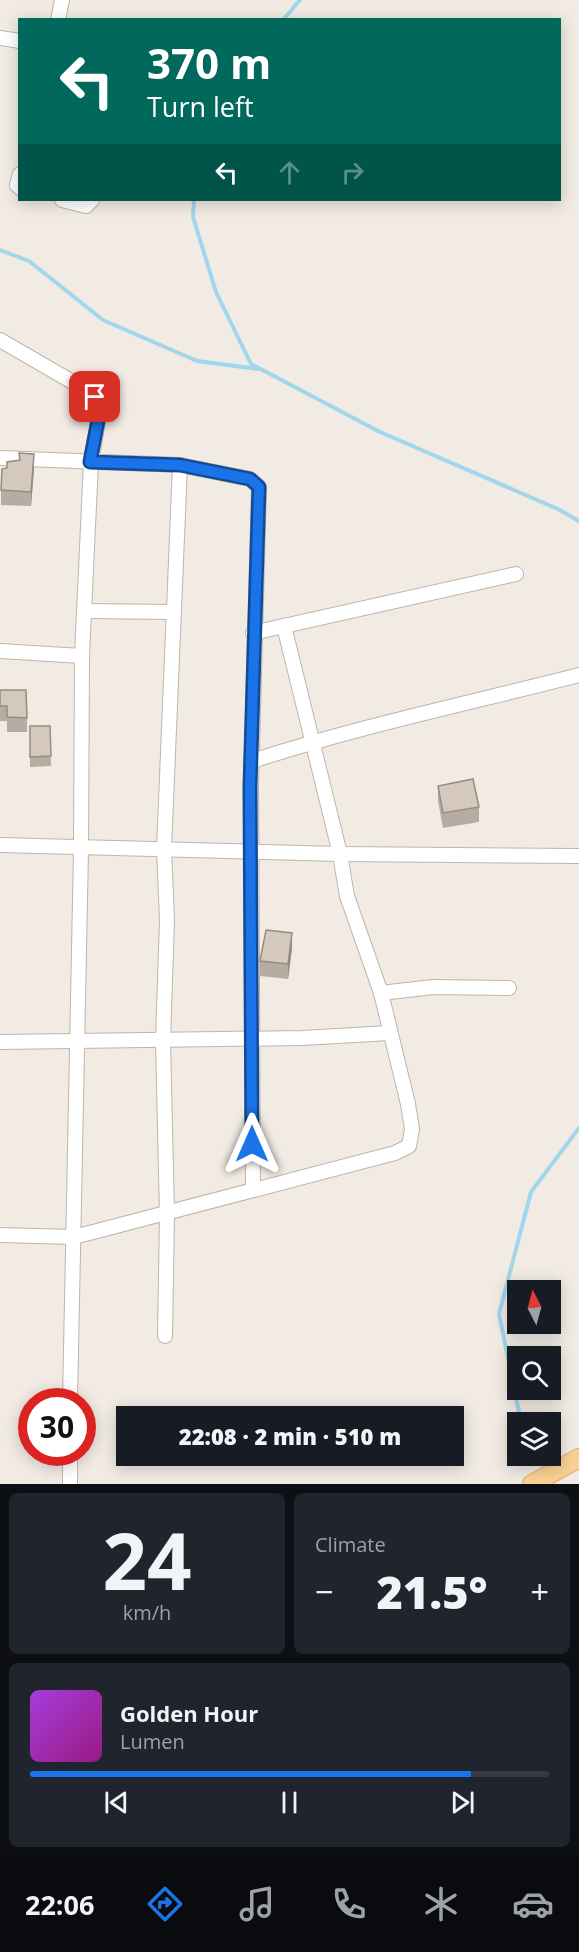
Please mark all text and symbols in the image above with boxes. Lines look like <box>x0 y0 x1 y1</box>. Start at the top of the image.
text: 370 m <box>147 34 271 91</box>
icon: left <box>48 42 126 120</box>
text: Turn left <box>147 88 254 125</box>
icon: left <box>210 156 243 189</box>
icon: ahead <box>273 156 306 189</box>
icon: right <box>336 156 369 189</box>
pin <box>69 371 120 422</box>
icon: arrive <box>78 380 111 413</box>
position arrow <box>220 1112 284 1176</box>
north arrow <box>507 1280 561 1334</box>
map controls <box>507 1280 561 1466</box>
button: search <box>507 1346 561 1400</box>
speed limit sign: 30 <box>18 1388 96 1466</box>
button: layers <box>507 1412 561 1466</box>
text: 22:08 · 2 min · 510 m <box>179 1421 401 1451</box>
text: 24 <box>102 1507 192 1613</box>
text: Climate <box>315 1531 386 1558</box>
text: 21.5° <box>376 1561 488 1622</box>
text: − <box>315 1569 334 1614</box>
text: + <box>530 1569 549 1614</box>
text: km/h <box>123 1599 171 1626</box>
text: Golden Hour <box>120 1698 258 1728</box>
text: Lumen <box>120 1728 185 1755</box>
icon: previous <box>100 1786 133 1819</box>
icon: pause <box>273 1786 306 1819</box>
icon: next <box>446 1786 479 1819</box>
icon: directions <box>144 1883 186 1925</box>
icon: music <box>236 1883 278 1925</box>
icon: phone <box>328 1883 370 1925</box>
icon: climate <box>420 1883 462 1925</box>
icon: car <box>512 1883 554 1925</box>
text: 22:06 <box>25 1886 94 1923</box>

